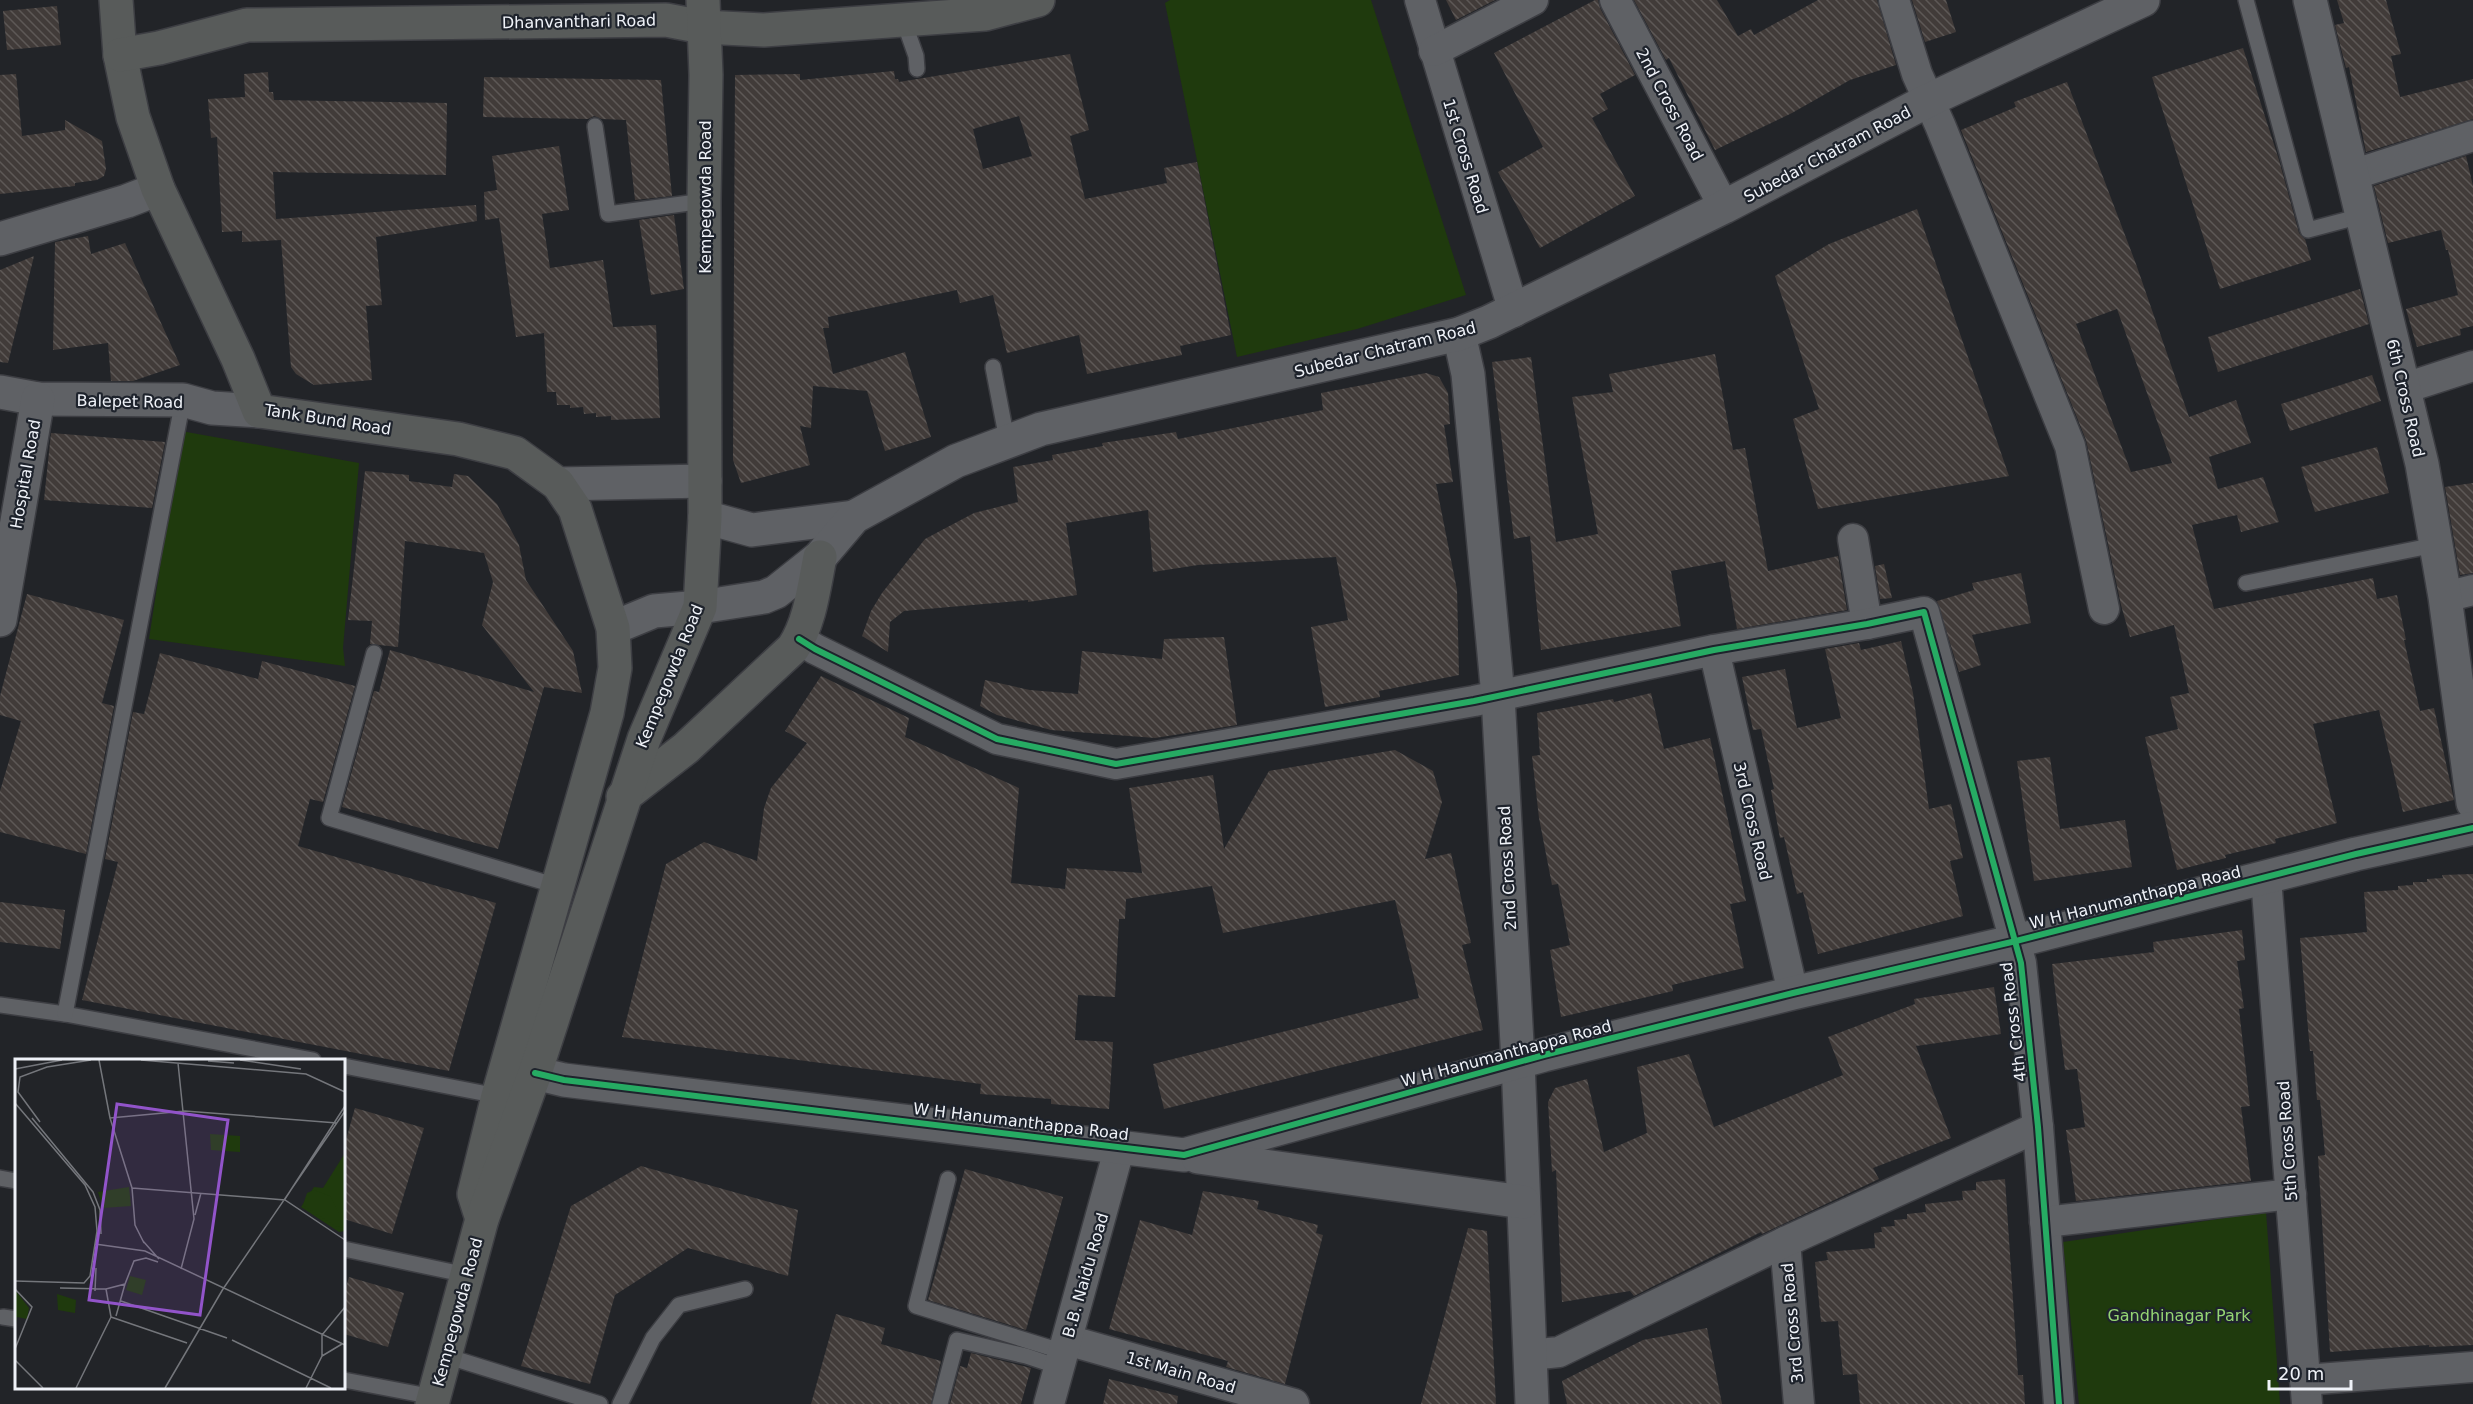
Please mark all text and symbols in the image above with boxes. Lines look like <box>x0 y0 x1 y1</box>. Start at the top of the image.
street label: Dhanvanthari Road <box>502 11 656 32</box>
street label: 2nd Cross Road <box>1632 45 1707 164</box>
street label: 1st Cross Road <box>1439 96 1492 216</box>
street label: Subedar Chatram Road <box>1740 102 1914 207</box>
street label: Kempegowda Road <box>696 120 715 274</box>
street label: Subedar Chatram Road <box>1292 318 1478 381</box>
street label: 6th Cross Road <box>2383 337 2428 459</box>
street label: Balepet Road <box>77 391 183 412</box>
street label: Tank Bund Road <box>262 400 393 439</box>
street label: Hospital Road <box>7 418 44 530</box>
street label: Kempegowda Road <box>632 602 707 751</box>
street label: 3rd Cross Road <box>1730 760 1775 882</box>
street label: 2nd Cross Road <box>1495 805 1520 931</box>
street label: W H Hanumanthappa Road <box>2027 862 2243 933</box>
street label: 4th Cross Road <box>1997 961 2030 1083</box>
street label: W H Hanumanthappa Road <box>1399 1016 1614 1091</box>
inset map <box>15 1059 345 1389</box>
street label: 5th Cross Road <box>2274 1080 2301 1202</box>
street label: W H Hanumanthappa Road <box>912 1099 1130 1144</box>
street label: B.B. Naidu Road <box>1059 1211 1112 1340</box>
street label: Kempegowda Road <box>428 1236 487 1389</box>
street label: 3rd Cross Road <box>1778 1262 1807 1384</box>
park label: Gandhinagar Park <box>2107 1306 2251 1325</box>
street label: 1st Main Road <box>1124 1348 1238 1397</box>
scale bar <box>2269 1353 2352 1391</box>
text: 20 m <box>2278 1363 2324 1384</box>

